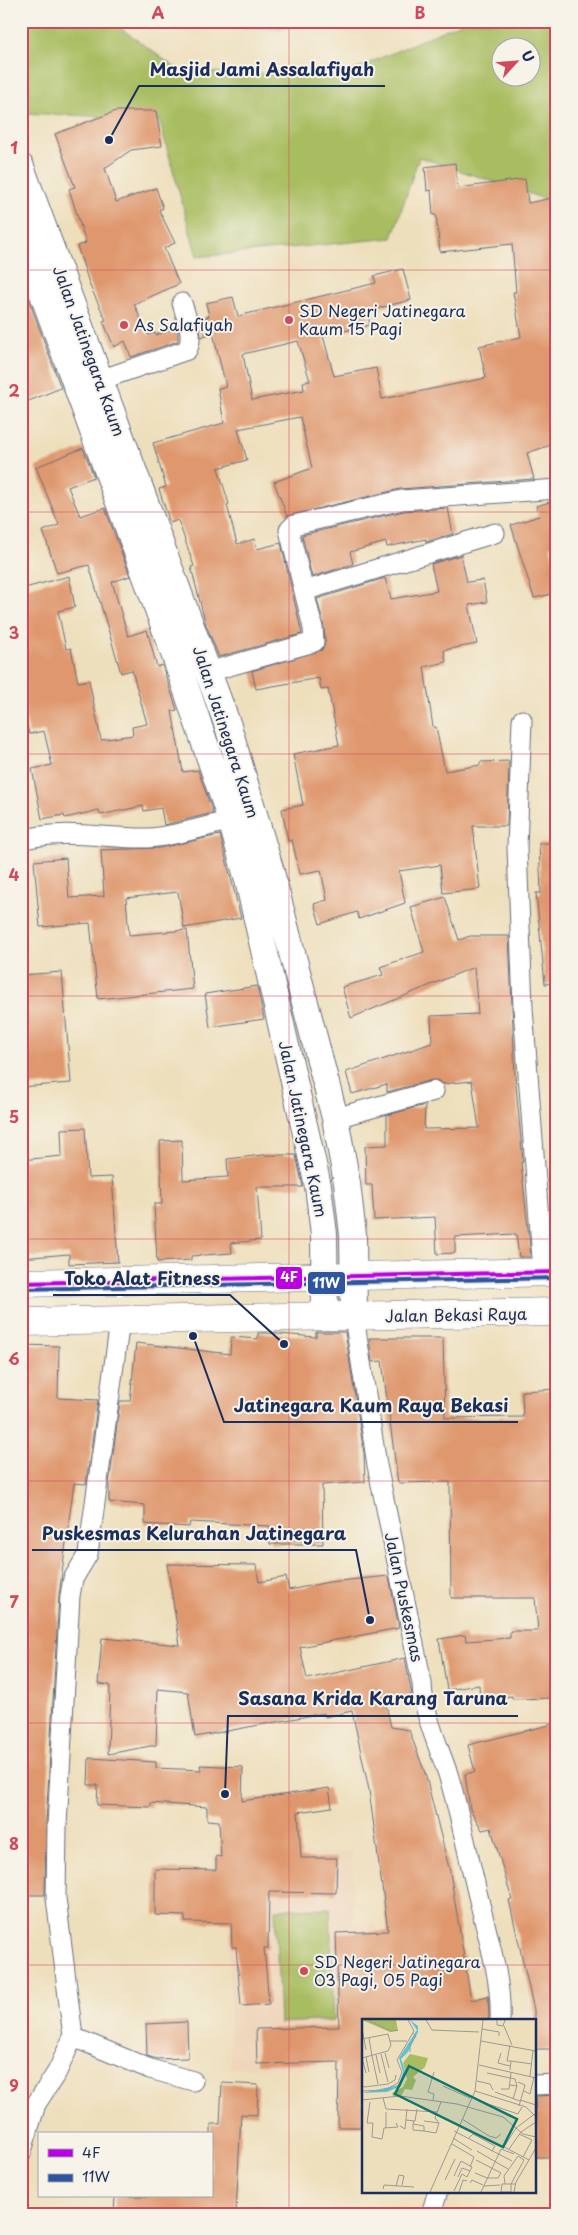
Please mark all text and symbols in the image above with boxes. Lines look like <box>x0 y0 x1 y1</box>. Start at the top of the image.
text: A <box>152 0 165 24</box>
text: B <box>415 0 426 24</box>
north arrow <box>490 38 540 88</box>
text: U <box>516 47 540 65</box>
callout: Masjid Jami Assalafiyah <box>139 53 385 86</box>
text: Masjid Jami Assalafiyah <box>150 55 374 82</box>
text: 1 <box>10 135 18 159</box>
street label: Jalan Jatinegara Kaum <box>48 262 132 439</box>
place label: SD Negeri Jatinegara Kaum 15 Pagi <box>299 298 466 340</box>
place label: As Salafiyah <box>134 312 233 336</box>
marker: SD Negeri Jatinegara Kaum 15 Pagi <box>283 314 295 326</box>
marker: As Salafiyah <box>118 319 130 331</box>
text: 2 <box>8 378 20 402</box>
text: 3 <box>9 620 19 644</box>
street label: Jalan Jatinegara Kaum <box>188 642 266 821</box>
text: 4 <box>9 862 20 886</box>
street label: Jalan Jatinegara Kaum <box>274 1038 334 1219</box>
text: 5 <box>9 1104 19 1128</box>
callout: Toko Alat Fitness <box>53 1262 230 1295</box>
text: Toko Alat Fitness <box>64 1264 220 1291</box>
line badge: 4F <box>275 1266 303 1290</box>
text: 4F <box>280 1266 298 1287</box>
line badge: 11W <box>307 1271 346 1295</box>
text: 11W <box>312 1272 340 1293</box>
street label: Jalan Bekasi Raya <box>385 1301 527 1327</box>
text: 6 <box>8 1346 20 1370</box>
callout: Jatinegara Kaum Raya Bekasi <box>224 1389 518 1422</box>
text: Jatinegara Kaum Raya Bekasi <box>234 1391 508 1418</box>
callout: Puskesmas Kelurahan Jatinegara <box>32 1517 356 1550</box>
text: Puskesmas Kelurahan Jatinegara <box>42 1519 347 1546</box>
street label: Jalan Puskesmas <box>380 1530 430 1664</box>
text: 7 <box>9 1589 19 1613</box>
callout: Sasana Krida Karang Taruna <box>228 1683 518 1716</box>
text: Sasana Krida Karang Taruna <box>238 1684 508 1711</box>
text: 8 <box>9 1831 19 1855</box>
place label: SD Negeri Jatinegara 03 Pagi, 05 Pagi <box>314 1949 481 1991</box>
marker: SD Negeri Jatinegara 03 Pagi, 05 Pagi <box>298 1965 310 1977</box>
inset map <box>362 2019 536 2192</box>
text: 9 <box>9 2073 19 2097</box>
legend <box>38 2132 212 2198</box>
text: 4F <box>82 2140 101 2163</box>
text: 11W <box>82 2164 111 2187</box>

